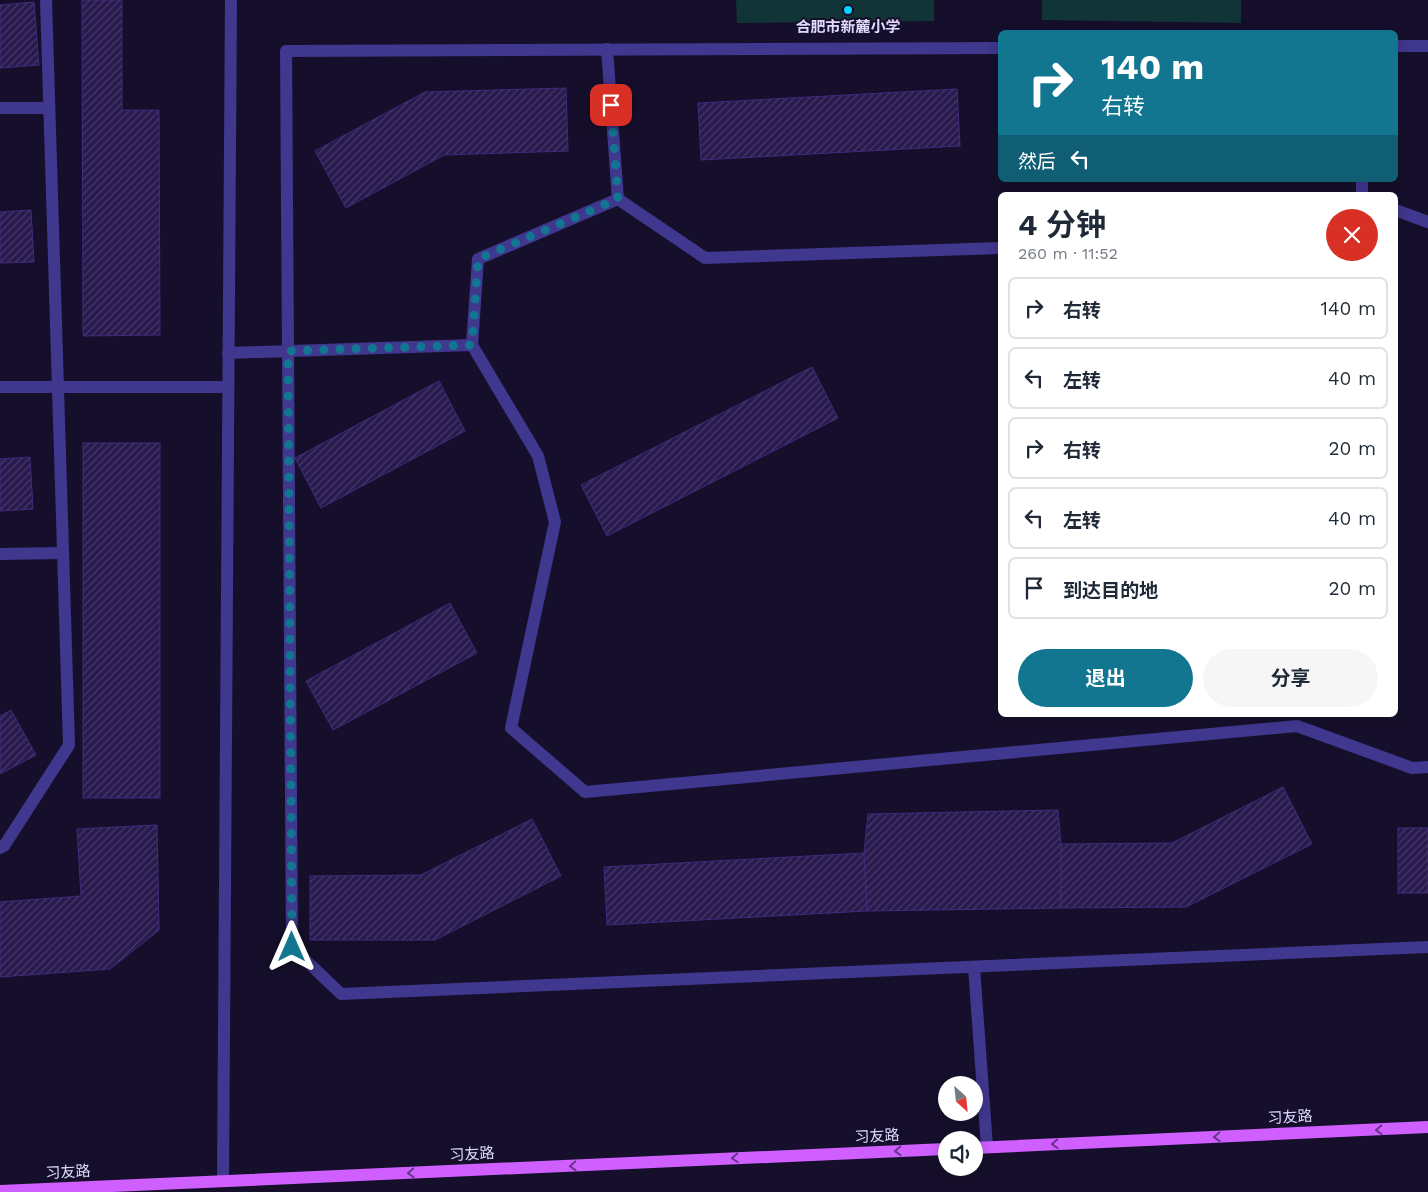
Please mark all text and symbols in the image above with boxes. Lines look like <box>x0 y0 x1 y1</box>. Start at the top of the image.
marker: 合肥市新麓小学 <box>842 4 854 16</box>
place label: 合肥市新麓小学 <box>795 18 901 36</box>
text: 140 m <box>1101 46 1204 88</box>
icon: right <box>1018 50 1083 115</box>
pin <box>590 84 632 126</box>
icon: arrive <box>597 91 625 119</box>
text: 右转 <box>1101 94 1145 119</box>
icon: left <box>1066 145 1094 173</box>
text: 然后 <box>1018 150 1056 173</box>
text: 4 分钟 <box>1018 207 1106 242</box>
button: close <box>1326 209 1378 261</box>
text: 260 m · 11:52 <box>1018 244 1118 263</box>
icon: right <box>1020 294 1048 322</box>
text: 140 m <box>1321 297 1376 320</box>
text: 右转 <box>1063 299 1101 322</box>
icon: left <box>1020 364 1048 392</box>
text: 40 m <box>1328 367 1376 390</box>
text: 左转 <box>1063 369 1101 392</box>
icon: right <box>1020 434 1048 462</box>
text: 20 m <box>1329 437 1376 460</box>
text: 右转 <box>1063 439 1101 462</box>
icon: left <box>1020 504 1048 532</box>
text: 40 m <box>1328 507 1376 530</box>
text: 左转 <box>1063 509 1101 532</box>
icon: arrive <box>1020 574 1048 602</box>
text: 20 m <box>1329 577 1376 600</box>
text: 到达目的地 <box>1063 579 1158 602</box>
button: 退出 <box>1018 649 1193 707</box>
button: 分享 <box>1203 649 1378 707</box>
position arrow <box>265 920 317 972</box>
north arrow <box>938 1076 982 1121</box>
map controls <box>938 1076 983 1176</box>
street label: 习友路 <box>1267 1107 1313 1127</box>
one-way arrow <box>1375 1124 1383 1135</box>
street label: 习友路 <box>854 1126 900 1146</box>
button: sound <box>938 1131 983 1176</box>
one-way arrow <box>1213 1132 1220 1142</box>
one-way arrow <box>1050 1139 1058 1150</box>
street label: 习友路 <box>449 1144 495 1164</box>
one-way arrow <box>893 1146 901 1157</box>
one-way arrow <box>731 1153 739 1164</box>
one-way arrow <box>569 1160 577 1171</box>
street label: 习友路 <box>45 1162 91 1182</box>
one-way arrow <box>406 1167 414 1178</box>

